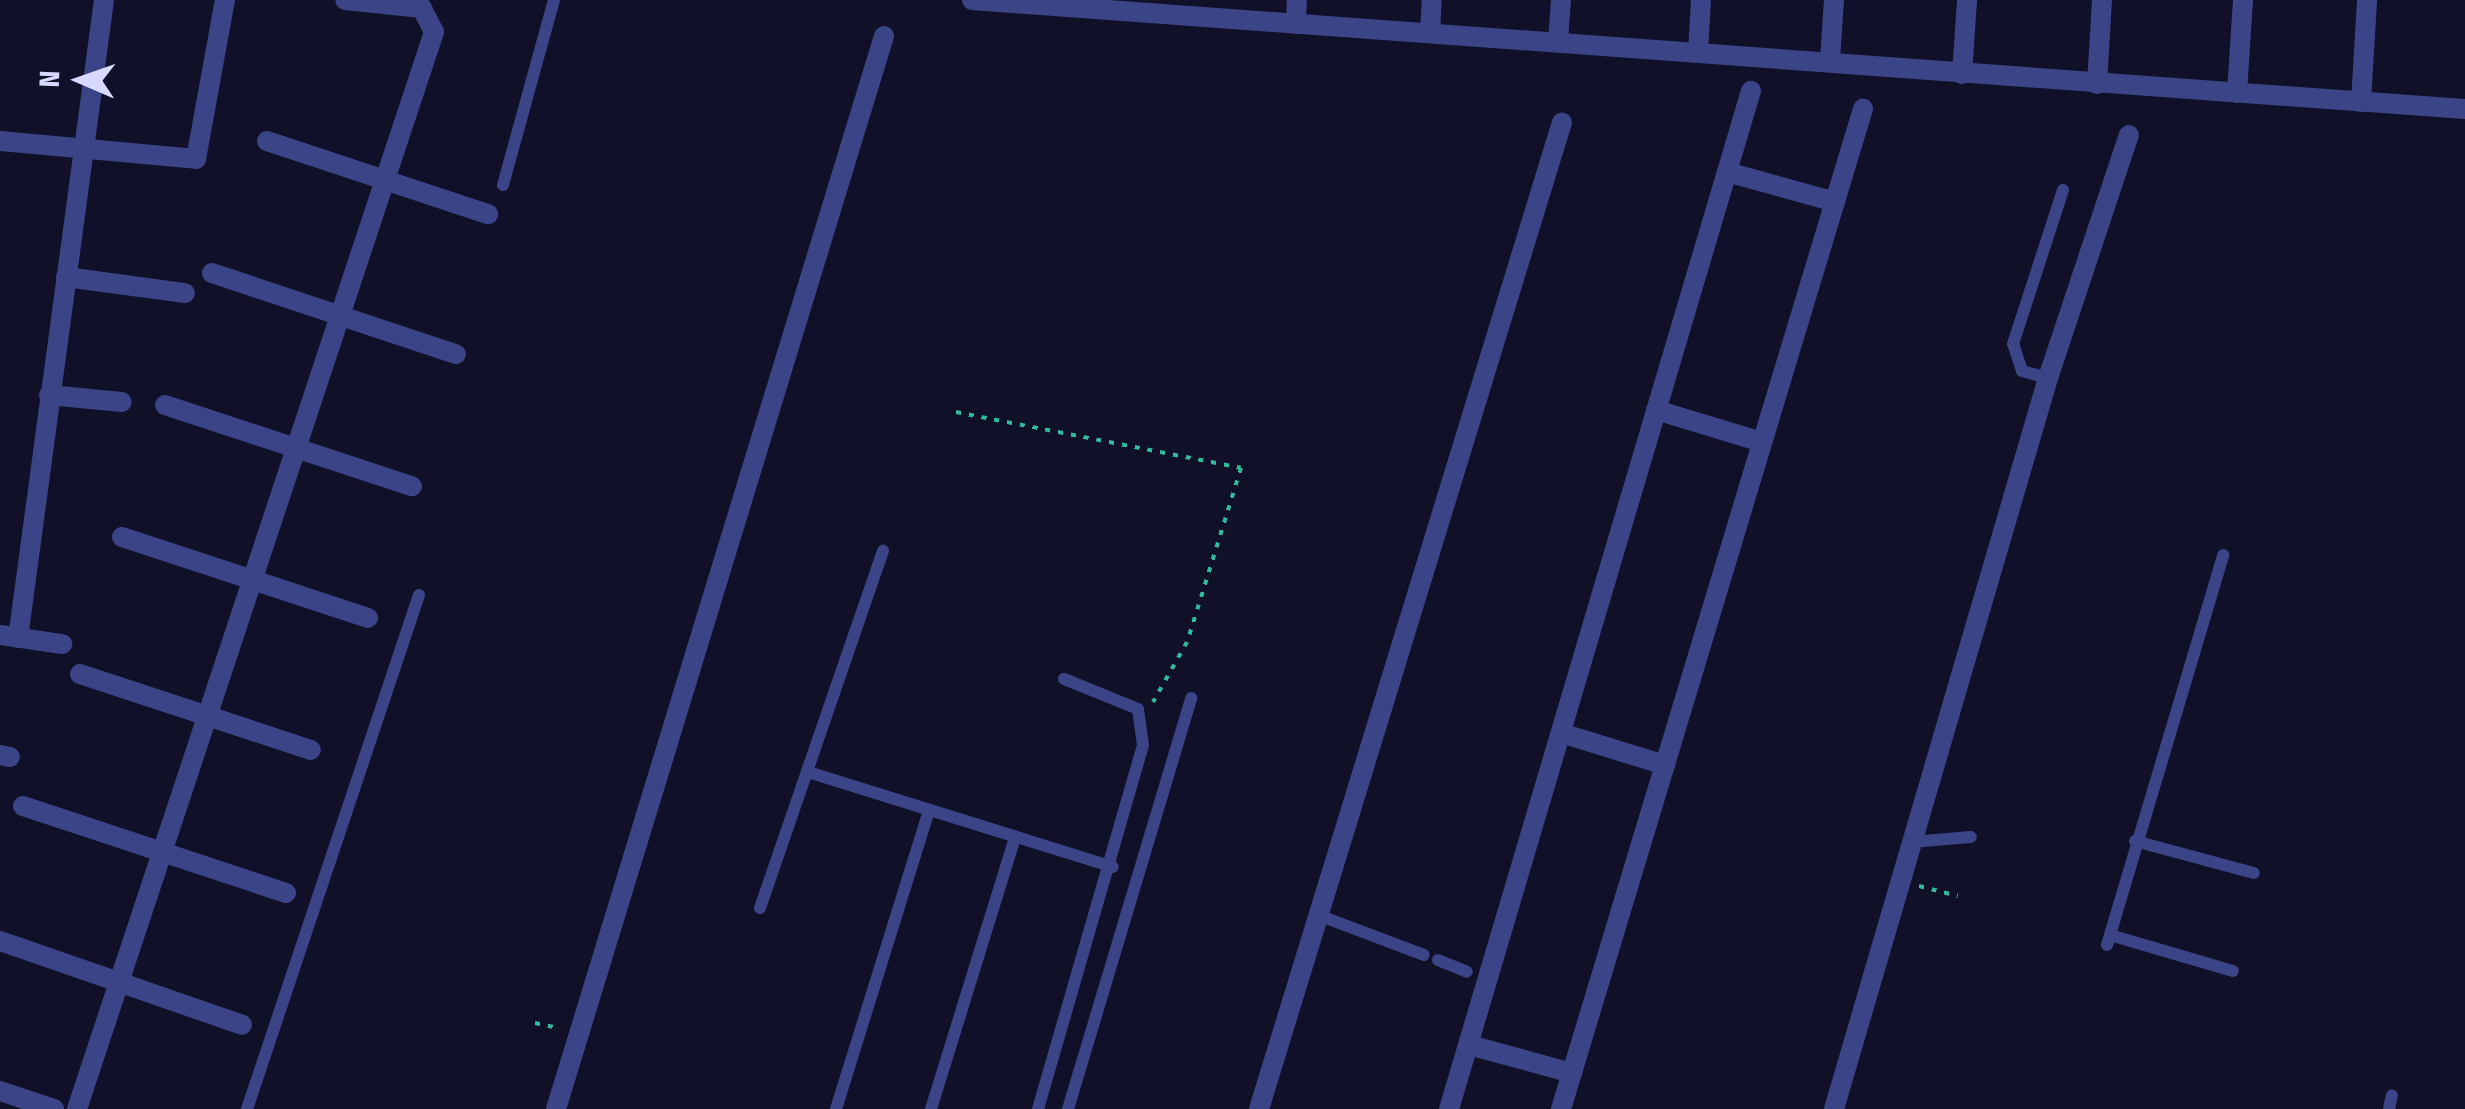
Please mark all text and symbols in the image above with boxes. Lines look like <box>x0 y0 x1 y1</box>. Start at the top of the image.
north arrow <box>30 30 130 130</box>
text: N <box>33 70 66 88</box>

